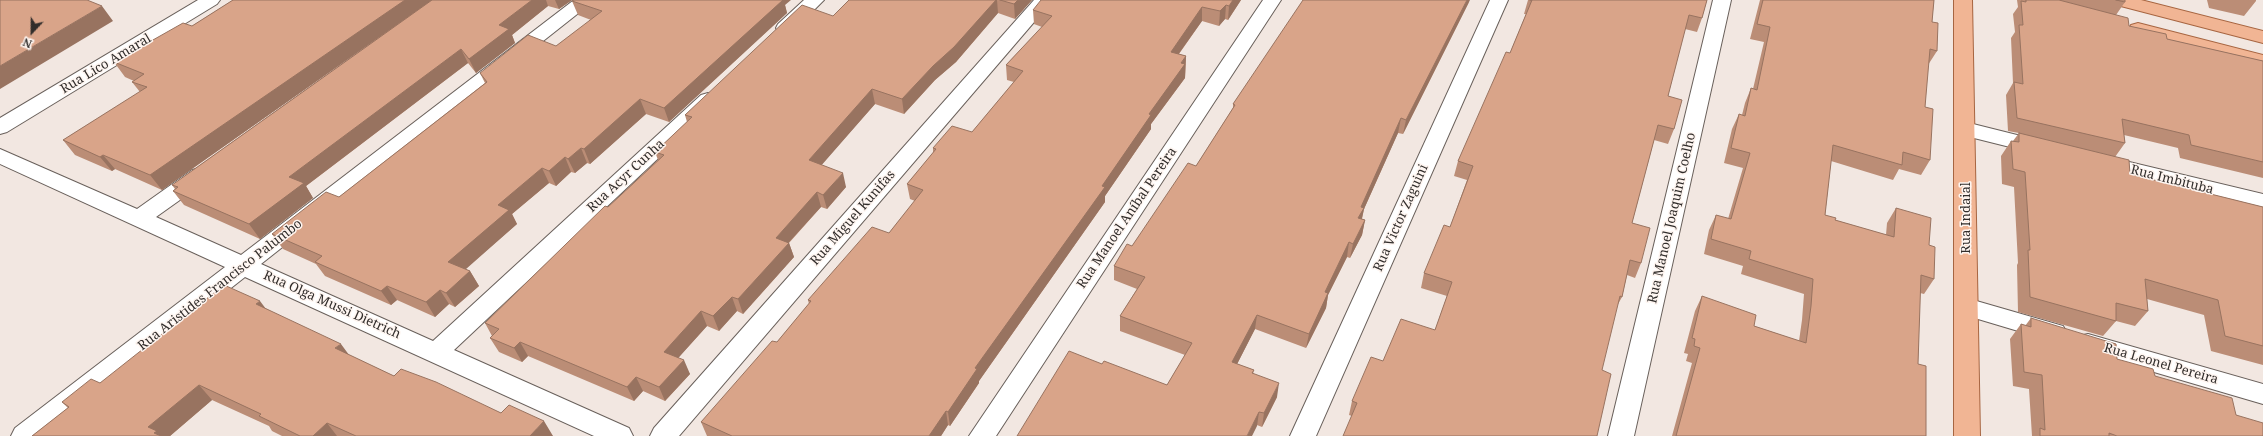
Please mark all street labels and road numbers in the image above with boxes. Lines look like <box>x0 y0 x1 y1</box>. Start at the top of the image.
street label: Rua Lico Amaral <box>58 31 154 97</box>
street label: Rua Manoel Joaquim Coelho <box>1645 131 1699 305</box>
street label: Rua Acyr Cunha <box>584 136 668 216</box>
street label: Rua Manoel Aníbal Pereira <box>1074 144 1180 292</box>
street label: Rua Victor Zaguini <box>1370 162 1432 274</box>
street label: Rua Imbituba <box>2129 162 2215 198</box>
street label: Rua Miguel Kunifas <box>807 167 899 269</box>
street label: Rua Indaial <box>1958 182 1974 254</box>
street label: Rua Aristides Francisco Palumbo <box>135 216 305 354</box>
street label: Rua Olga Mussi Dietrich <box>261 268 403 342</box>
street label: Rua Leonel Pereira <box>2102 340 2220 388</box>

